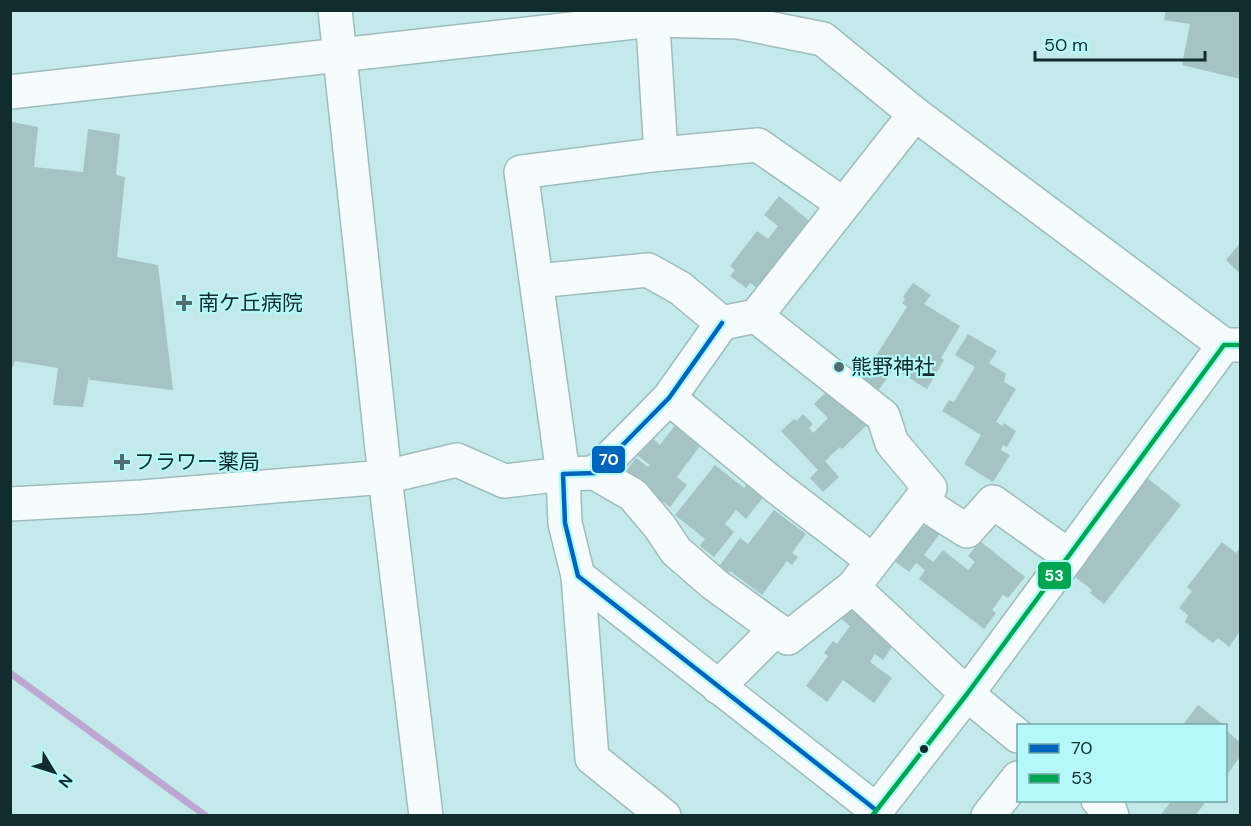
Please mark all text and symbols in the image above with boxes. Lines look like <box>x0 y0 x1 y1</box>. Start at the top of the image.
scale bar <box>1035 24 1204 62</box>
text: 50 m <box>1044 33 1088 57</box>
place label: 南ケ丘病院 <box>198 289 303 317</box>
marker: 南ケ丘病院 <box>175 294 193 312</box>
place label: 熊野神社 <box>851 353 935 381</box>
marker: 熊野神社 <box>832 360 846 374</box>
line badge: 70 <box>591 445 626 474</box>
place label: フラワー薬局 <box>134 448 260 476</box>
text: 70 <box>599 449 619 470</box>
marker: フラワー薬局 <box>115 455 129 469</box>
line badge: 53 <box>1037 561 1072 590</box>
text: 53 <box>1044 565 1064 586</box>
legend <box>1017 724 1227 802</box>
text: 70 <box>1071 736 1093 760</box>
north arrow <box>24 742 84 802</box>
unlabelled marker <box>918 743 930 755</box>
text: 53 <box>1071 766 1093 790</box>
text: N <box>54 770 77 792</box>

